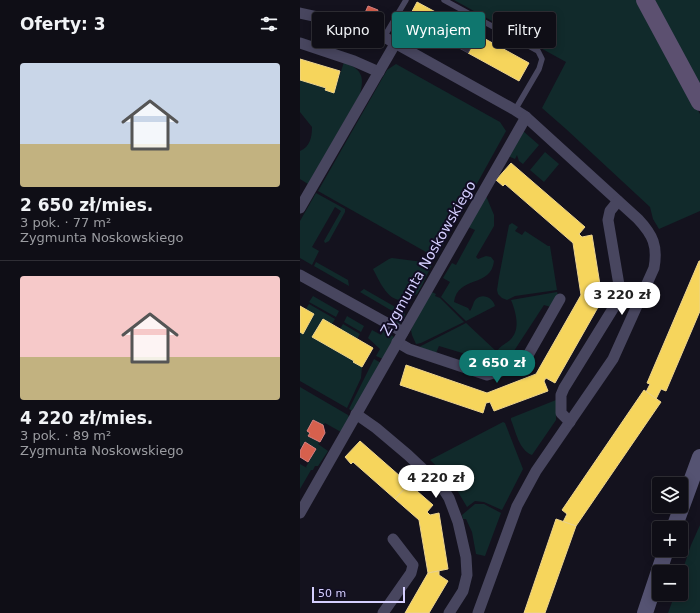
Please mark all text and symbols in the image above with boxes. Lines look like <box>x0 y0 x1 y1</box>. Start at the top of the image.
chip: Kupno <box>312 12 384 48</box>
chip: Wynajem <box>392 12 485 48</box>
chip: Filtry <box>493 12 556 48</box>
icon: filters <box>258 13 280 35</box>
text: Oferty: 3 <box>20 14 106 34</box>
icon: home <box>114 89 186 161</box>
street label: Zygmunta Noskowskiego <box>377 178 479 338</box>
text: 2 650 zł/mies. <box>20 195 153 215</box>
text: 3 pok. · 77 m² <box>20 215 111 230</box>
text: Zygmunta Noskowskiego <box>20 230 183 245</box>
pin: 3 220 zł <box>581 282 663 316</box>
text: 3 220 zł <box>593 287 651 302</box>
icon: home <box>114 302 186 374</box>
pin: 2 650 zł <box>456 350 538 384</box>
text: 2 650 zł <box>468 355 526 370</box>
text: 4 220 zł/mies. <box>20 408 153 428</box>
text: 3 pok. · 89 m² <box>20 428 111 443</box>
text: Zygmunta Noskowskiego <box>20 443 183 458</box>
pin: 4 220 zł <box>395 465 477 499</box>
text: 4 220 zł <box>407 470 465 485</box>
map controls <box>652 477 688 601</box>
button: layers <box>652 477 688 513</box>
button: + <box>652 521 688 557</box>
button: − <box>652 565 688 601</box>
scale bar <box>312 585 405 604</box>
text: 50 m <box>318 587 346 600</box>

